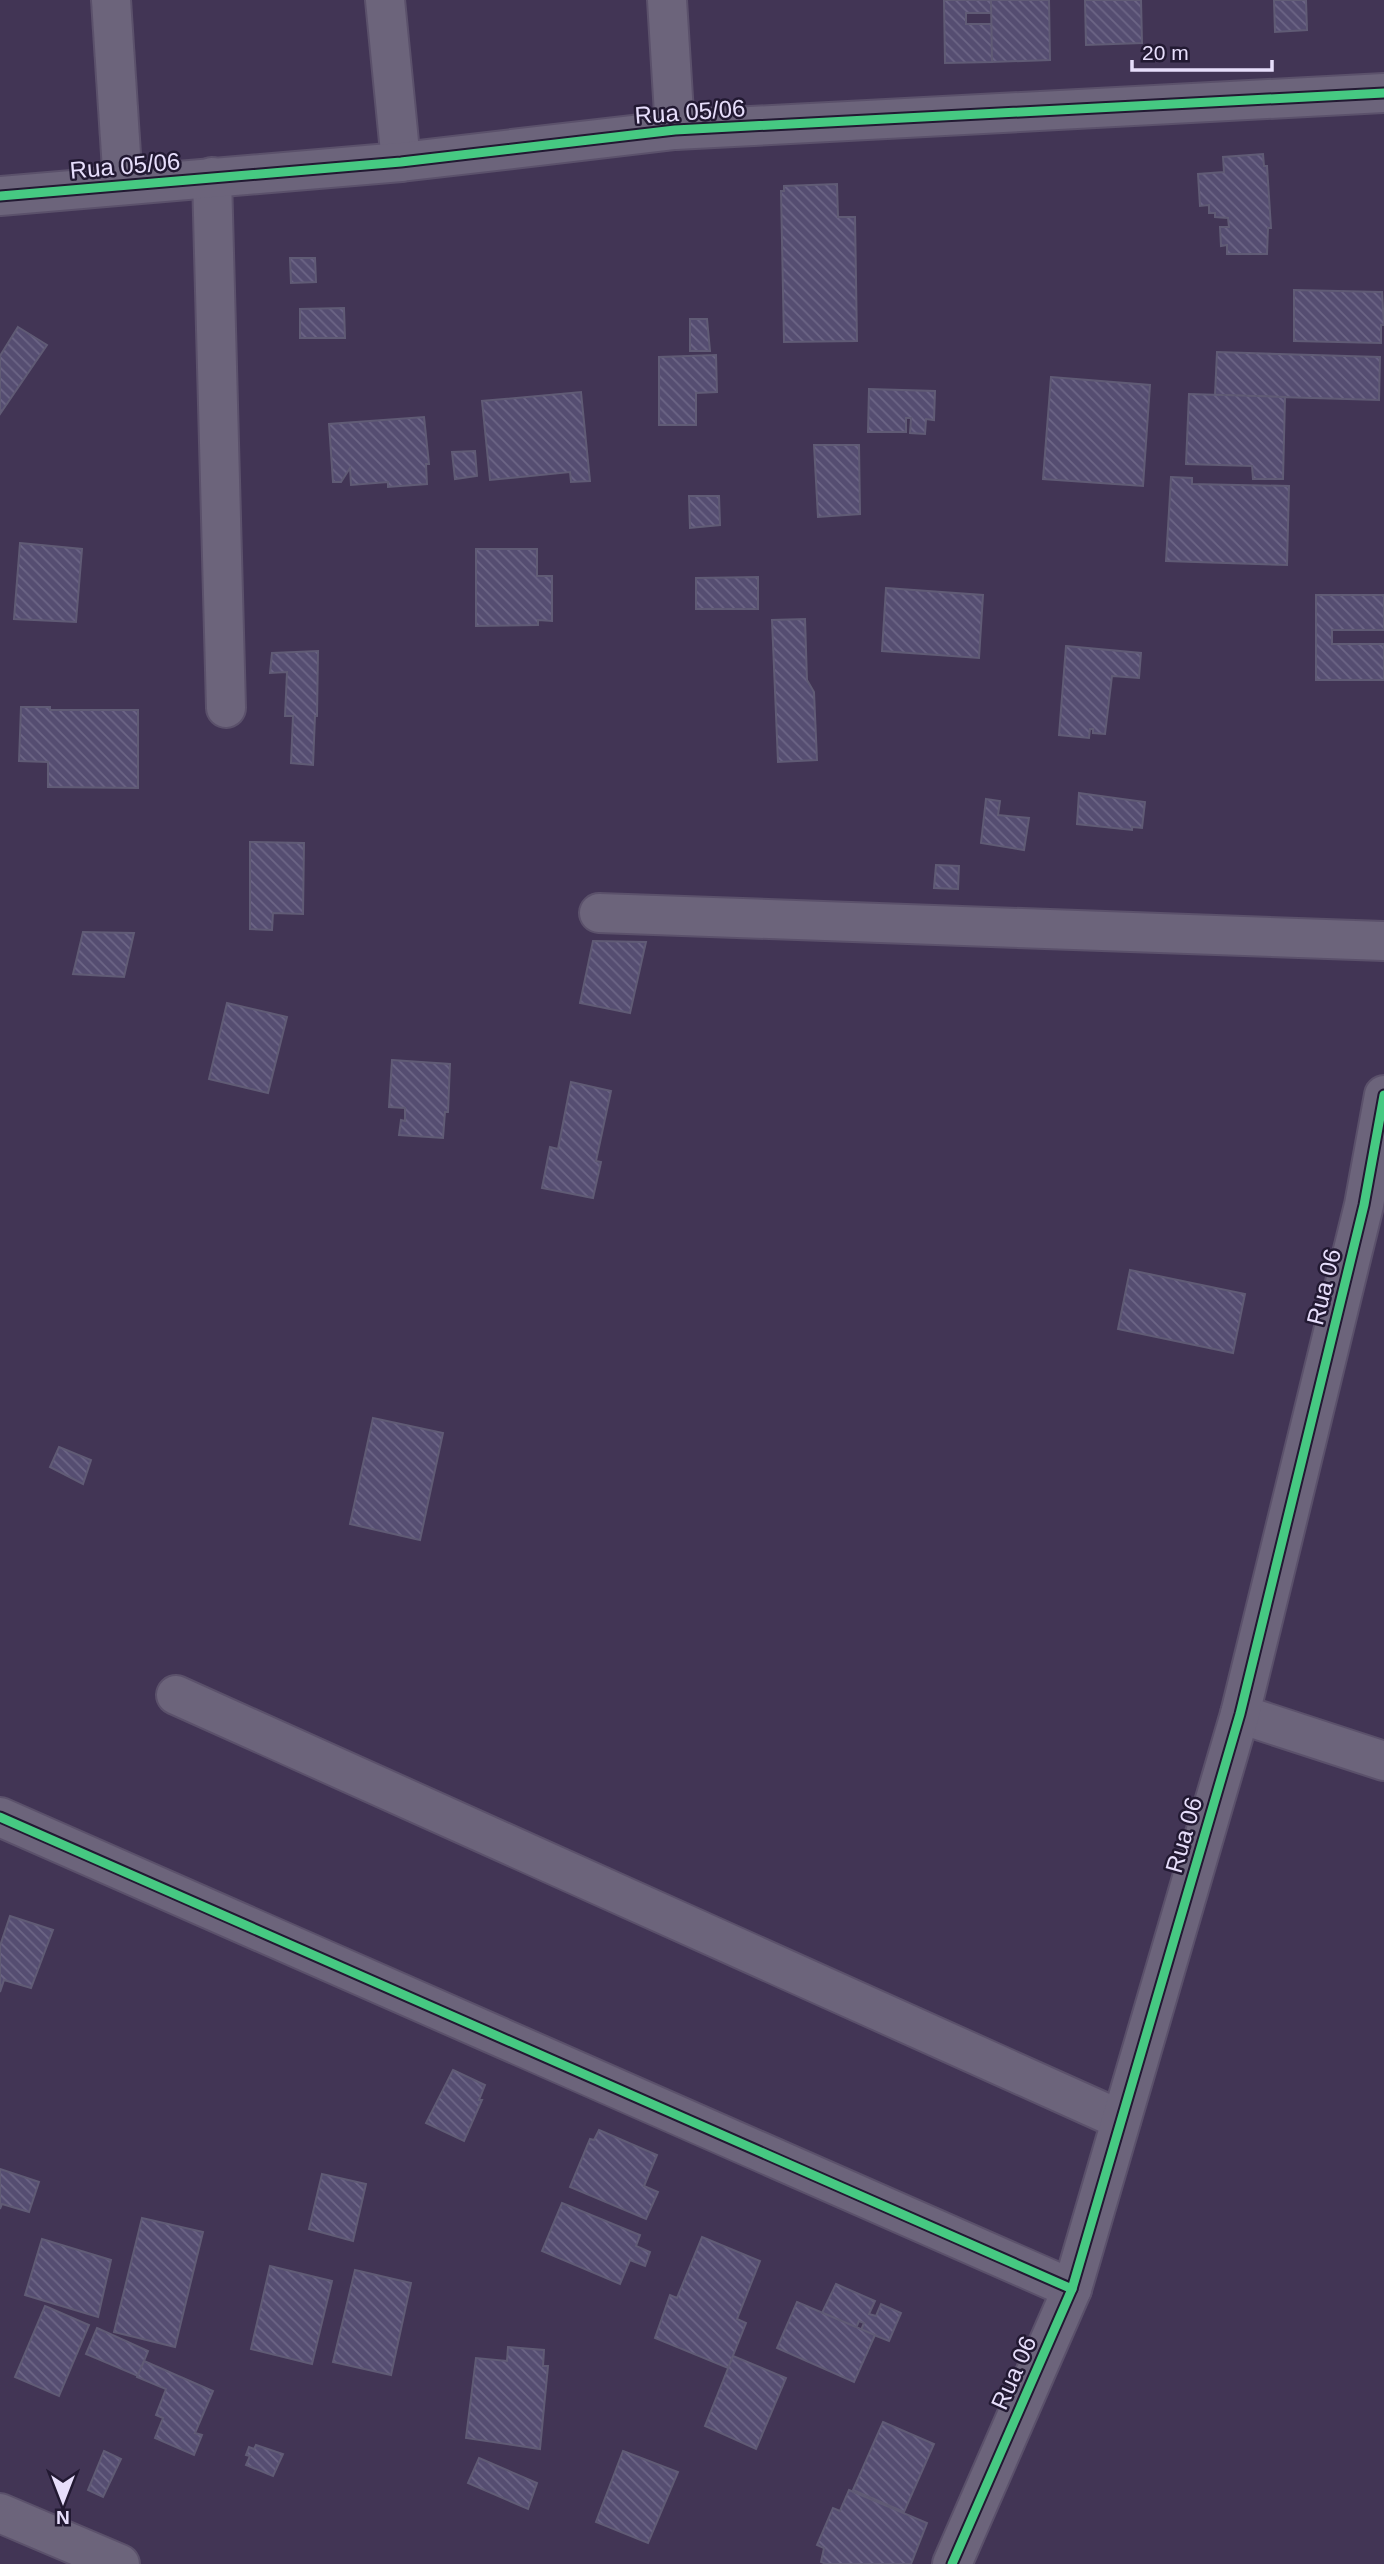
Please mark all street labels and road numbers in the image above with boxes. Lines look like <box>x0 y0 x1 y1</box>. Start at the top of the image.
street label: Rua 05/06 <box>634 94 746 129</box>
street label: Rua 05/06 <box>69 147 181 184</box>
street label: Rua 06 <box>1301 1246 1346 1328</box>
street label: Rua 06 <box>1160 1794 1207 1876</box>
street label: Rua 06 <box>985 2332 1042 2414</box>

